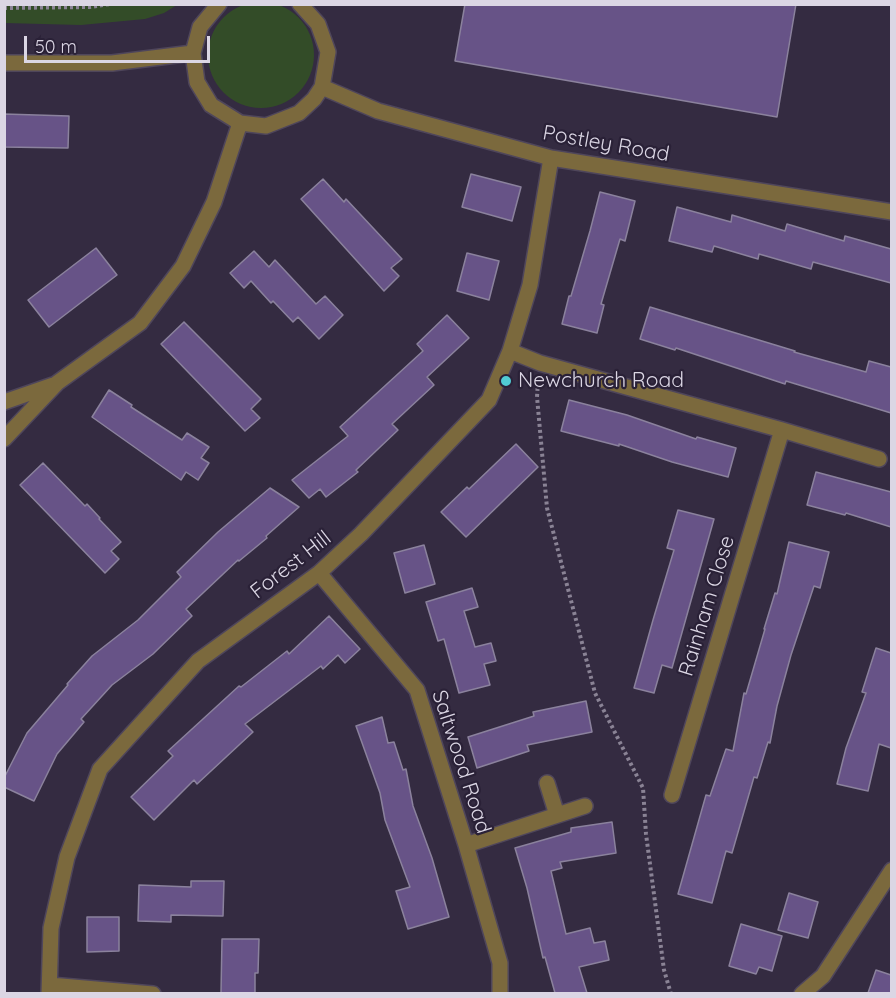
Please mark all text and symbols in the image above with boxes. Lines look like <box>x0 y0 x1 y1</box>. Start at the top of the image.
scale bar <box>27 24 213 62</box>
text: 50 m <box>35 35 77 58</box>
street label: Postley Road <box>541 120 671 168</box>
place label: Newchurch Road <box>518 368 684 394</box>
marker: Newchurch Road <box>499 374 513 388</box>
street label: Forest Hill <box>246 526 336 604</box>
street label: Rainham Close <box>674 533 740 679</box>
street label: Saltwood Road <box>426 687 496 837</box>

